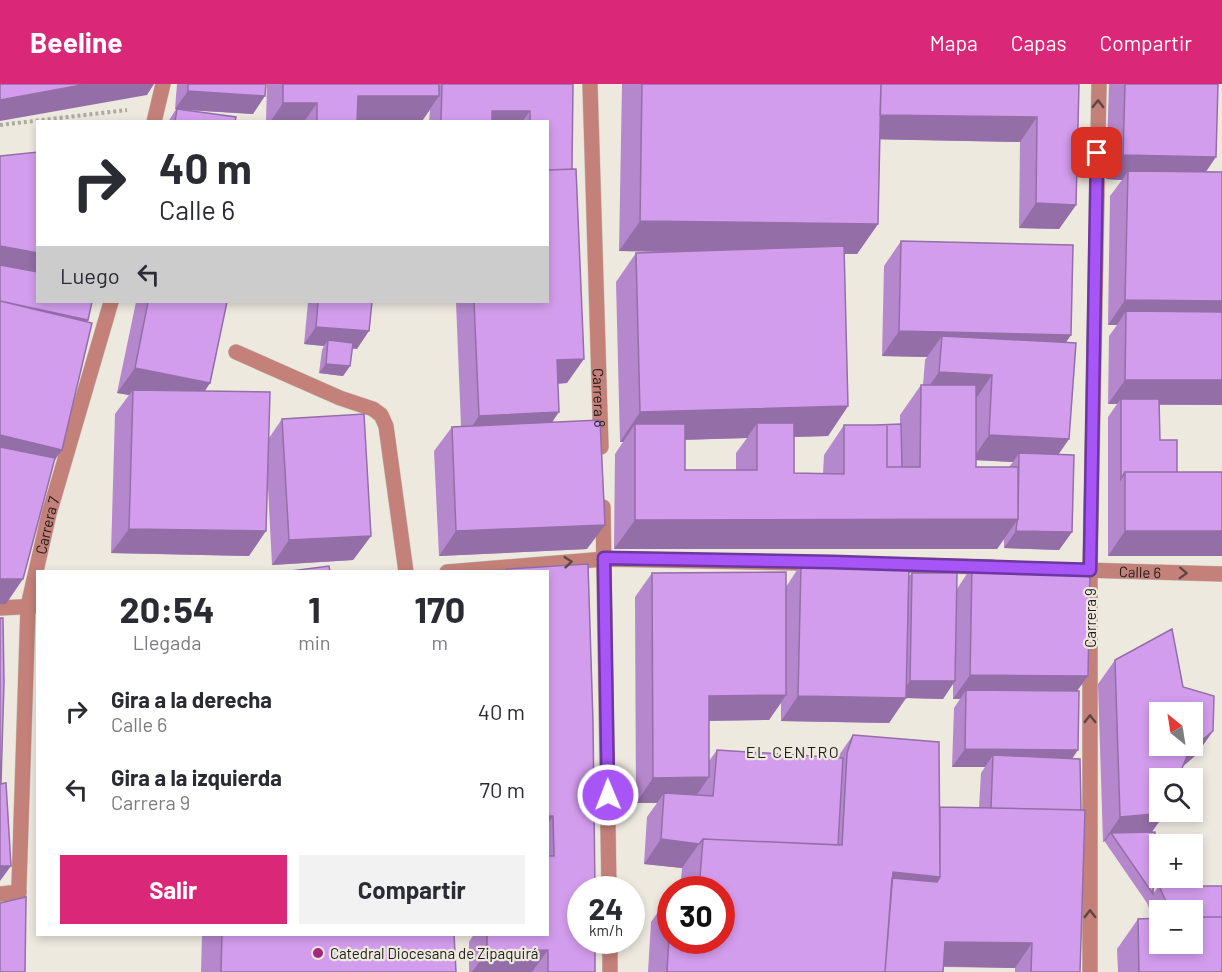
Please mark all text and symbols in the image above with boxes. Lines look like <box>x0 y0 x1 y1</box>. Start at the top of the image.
text: Beeline <box>30 25 122 59</box>
text: Mapa <box>930 30 978 55</box>
text: Capas <box>1011 30 1067 55</box>
text: Compartir <box>1100 30 1192 55</box>
one-way arrow <box>1092 99 1104 108</box>
pin <box>1071 127 1122 178</box>
icon: arrive <box>1080 136 1113 169</box>
text: 40 m <box>159 142 252 192</box>
icon: right <box>60 144 138 222</box>
text: Calle 6 <box>159 193 235 225</box>
icon: left <box>132 258 165 291</box>
text: Luego <box>60 262 120 288</box>
street label: Carrera 8 <box>590 368 609 428</box>
street label: Carrera 7 <box>31 494 63 556</box>
one-way arrow <box>564 555 573 568</box>
street label: Calle 6 <box>1119 562 1161 581</box>
one-way arrow <box>1178 567 1187 579</box>
text: 20:54 <box>120 587 215 630</box>
text: 1 <box>308 587 321 630</box>
text: 170 <box>414 587 465 630</box>
street label: Carrera 9 <box>1081 588 1099 648</box>
text: Llegada <box>133 630 201 654</box>
text: min <box>298 630 331 654</box>
text: m <box>432 630 448 654</box>
text: Gira a la derecha <box>111 686 272 712</box>
icon: right <box>60 695 93 728</box>
text: 40 m <box>478 698 525 724</box>
north arrow <box>1149 702 1203 756</box>
map controls <box>1149 702 1203 954</box>
text: Calle 6 <box>111 712 167 736</box>
one-way arrow <box>1084 714 1096 723</box>
district label: EL CENTRO <box>746 742 840 761</box>
position arrow <box>576 763 640 827</box>
text: Gira a la izquierda <box>111 764 282 790</box>
button: search <box>1149 768 1203 822</box>
icon: left <box>60 773 93 806</box>
text: 70 m <box>480 776 525 802</box>
text: Carrera 9 <box>111 790 190 814</box>
button: + <box>1149 834 1203 888</box>
button: Salir <box>60 855 287 924</box>
button: Compartir <box>299 855 525 924</box>
speed limit sign: 30 <box>657 876 735 954</box>
text: 24 <box>589 890 623 926</box>
button: − <box>1149 900 1203 954</box>
one-way arrow <box>1084 909 1096 918</box>
text: km/h <box>589 921 623 939</box>
place label: Catedral Diocesana de Zipaquirá <box>330 944 539 962</box>
marker: Catedral Diocesana de Zipaquirá <box>311 946 325 960</box>

